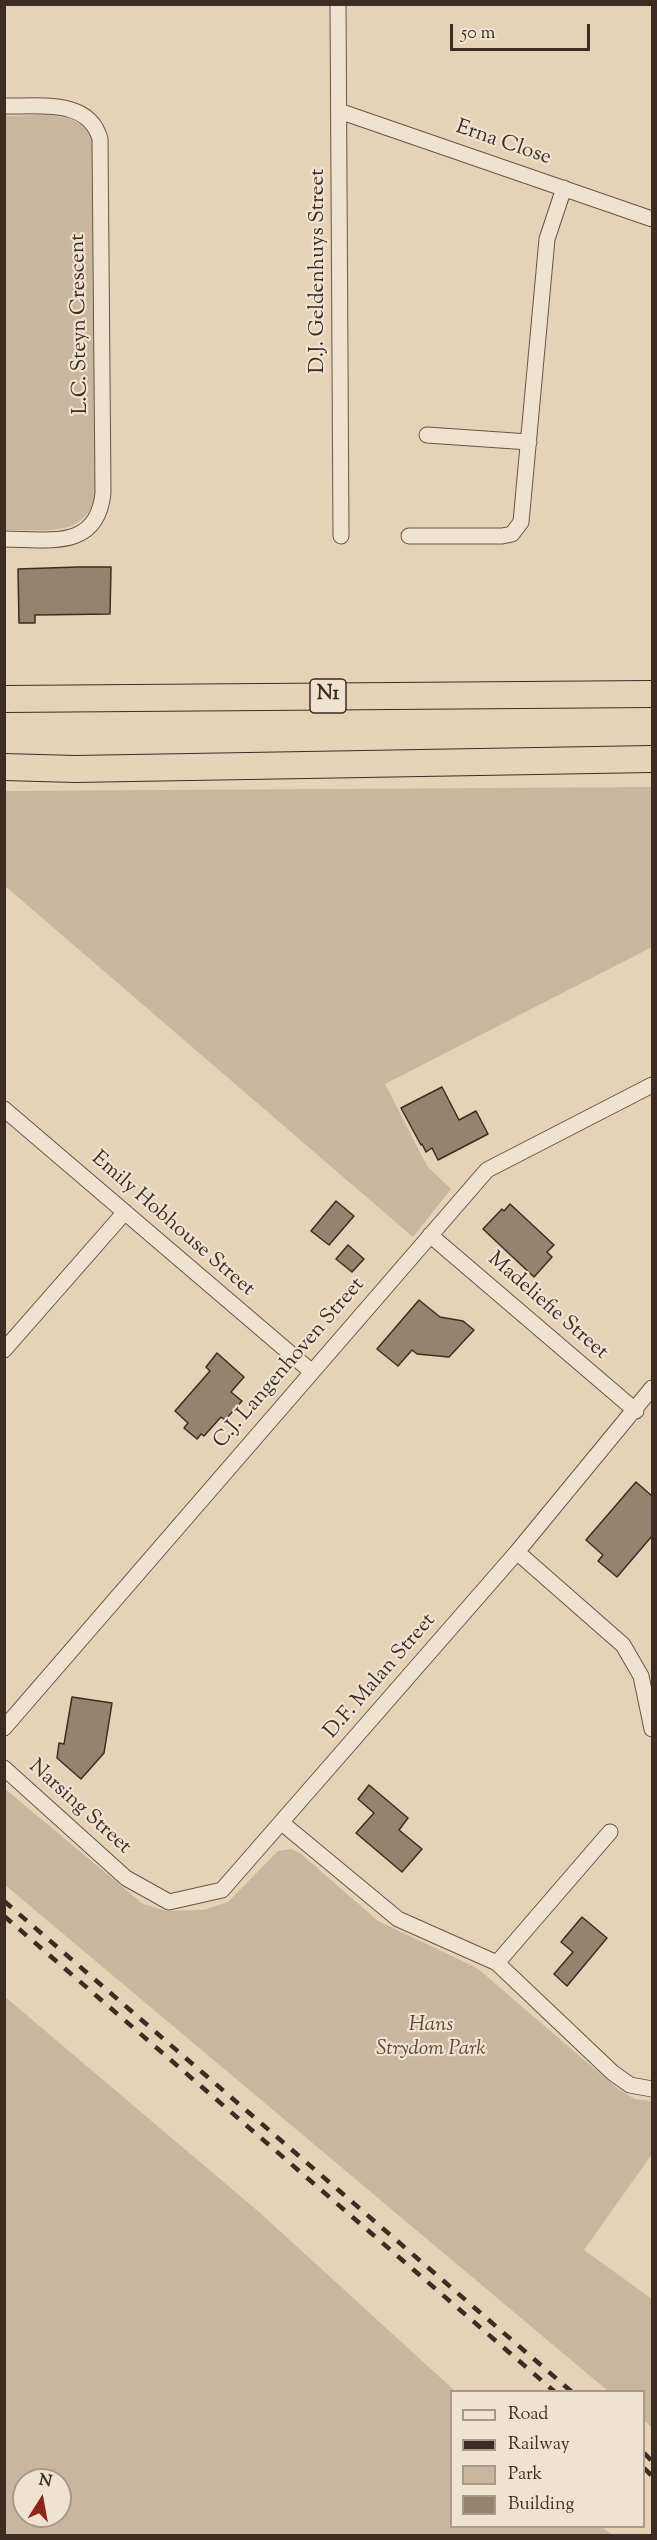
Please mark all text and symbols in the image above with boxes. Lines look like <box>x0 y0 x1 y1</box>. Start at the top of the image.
scale bar <box>453 12 592 50</box>
text: 50 m <box>461 21 495 47</box>
street label: Erna Close <box>452 116 554 172</box>
street label: D.J. Geldenhuys Street <box>306 169 332 373</box>
street label: L.C. Steyn Crescent <box>67 233 95 415</box>
road number: N1 <box>310 679 346 713</box>
street label: Emily Hobhouse Street <box>85 1147 259 1303</box>
street label: Madeliefie Street <box>482 1248 612 1366</box>
street label: C.J. Langenhoven Street <box>209 1273 371 1455</box>
street label: D.F. Malan Street <box>320 1609 442 1745</box>
street label: Narsing Street <box>23 1755 135 1861</box>
park label: Hans Strydom Park <box>376 2013 486 2063</box>
legend <box>450 2390 645 2528</box>
text: Road <box>508 2402 548 2428</box>
text: Railway <box>508 2432 570 2458</box>
text: Park <box>508 2462 542 2488</box>
north arrow <box>12 2468 72 2528</box>
text: N <box>37 2469 54 2494</box>
text: Building <box>508 2492 574 2518</box>

